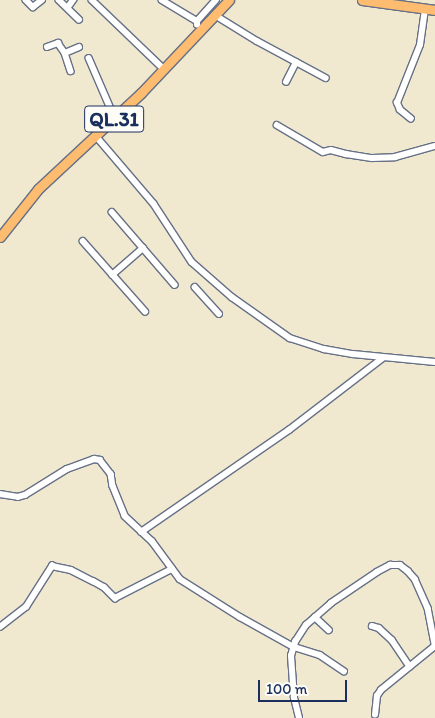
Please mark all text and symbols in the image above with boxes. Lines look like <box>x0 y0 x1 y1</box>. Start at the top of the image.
road number: QL.31 <box>84 102 144 136</box>
scale bar <box>260 670 349 702</box>
text: 100 m <box>266 680 307 698</box>

